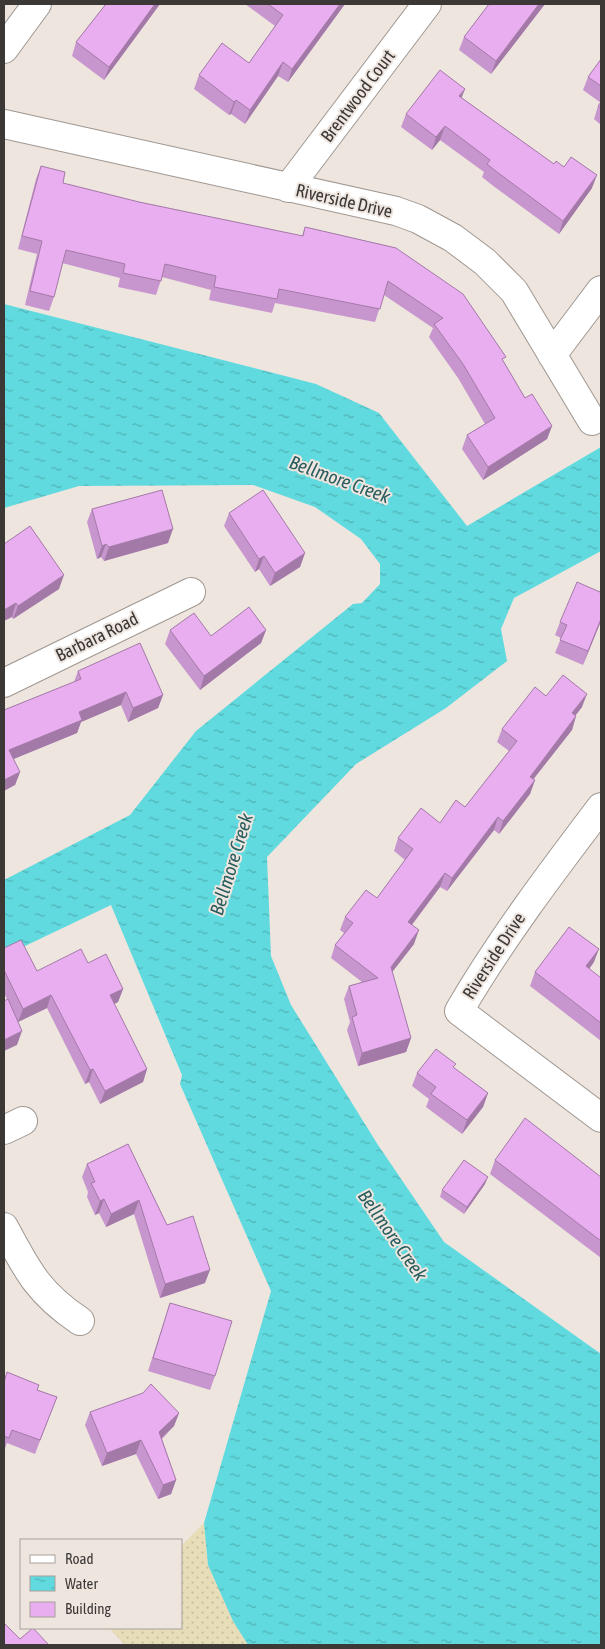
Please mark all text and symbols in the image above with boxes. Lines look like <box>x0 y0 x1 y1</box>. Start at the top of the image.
street label: Brentwood Court <box>316 45 399 146</box>
street label: Riverside Drive <box>294 179 394 222</box>
water label: Bellmore Creek <box>287 451 394 508</box>
street label: Barbara Road <box>52 608 141 666</box>
water label: Bellmore Creek <box>205 810 257 918</box>
street label: Riverside Drive <box>458 909 529 1003</box>
water label: Bellmore Creek <box>354 1186 433 1285</box>
legend <box>20 1539 182 1629</box>
text: Road <box>65 1550 94 1567</box>
text: Water <box>65 1575 98 1592</box>
text: Building <box>65 1600 111 1617</box>

